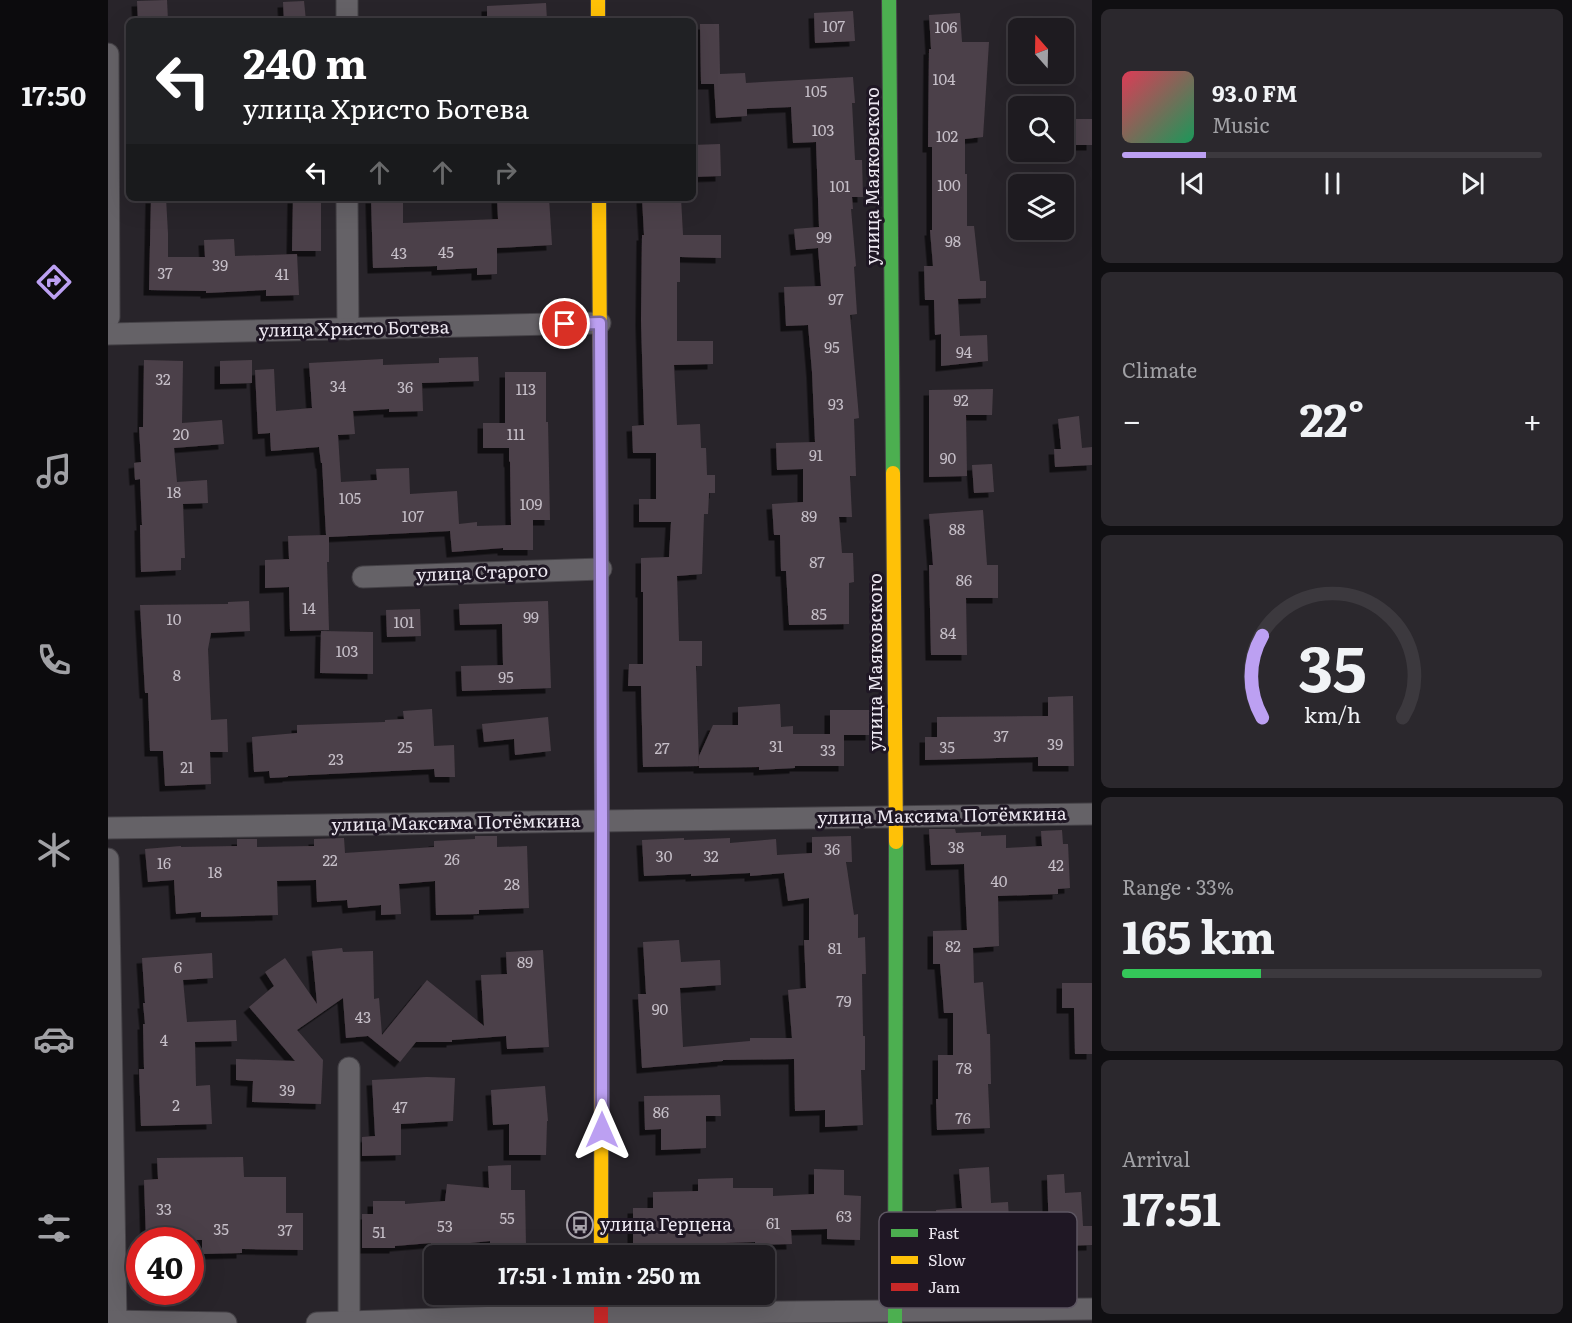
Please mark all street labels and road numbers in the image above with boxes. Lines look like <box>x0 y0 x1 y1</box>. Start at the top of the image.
street label: улица Маяковского <box>858 87 885 265</box>
street label: улица Христо Ботева <box>258 312 450 343</box>
street label: улица Старого <box>415 556 548 587</box>
street label: улица Маяковского <box>861 573 888 751</box>
street label: улица Максима Потёмкина <box>817 799 1067 830</box>
street label: улица Максима Потёмкина <box>331 806 581 837</box>

